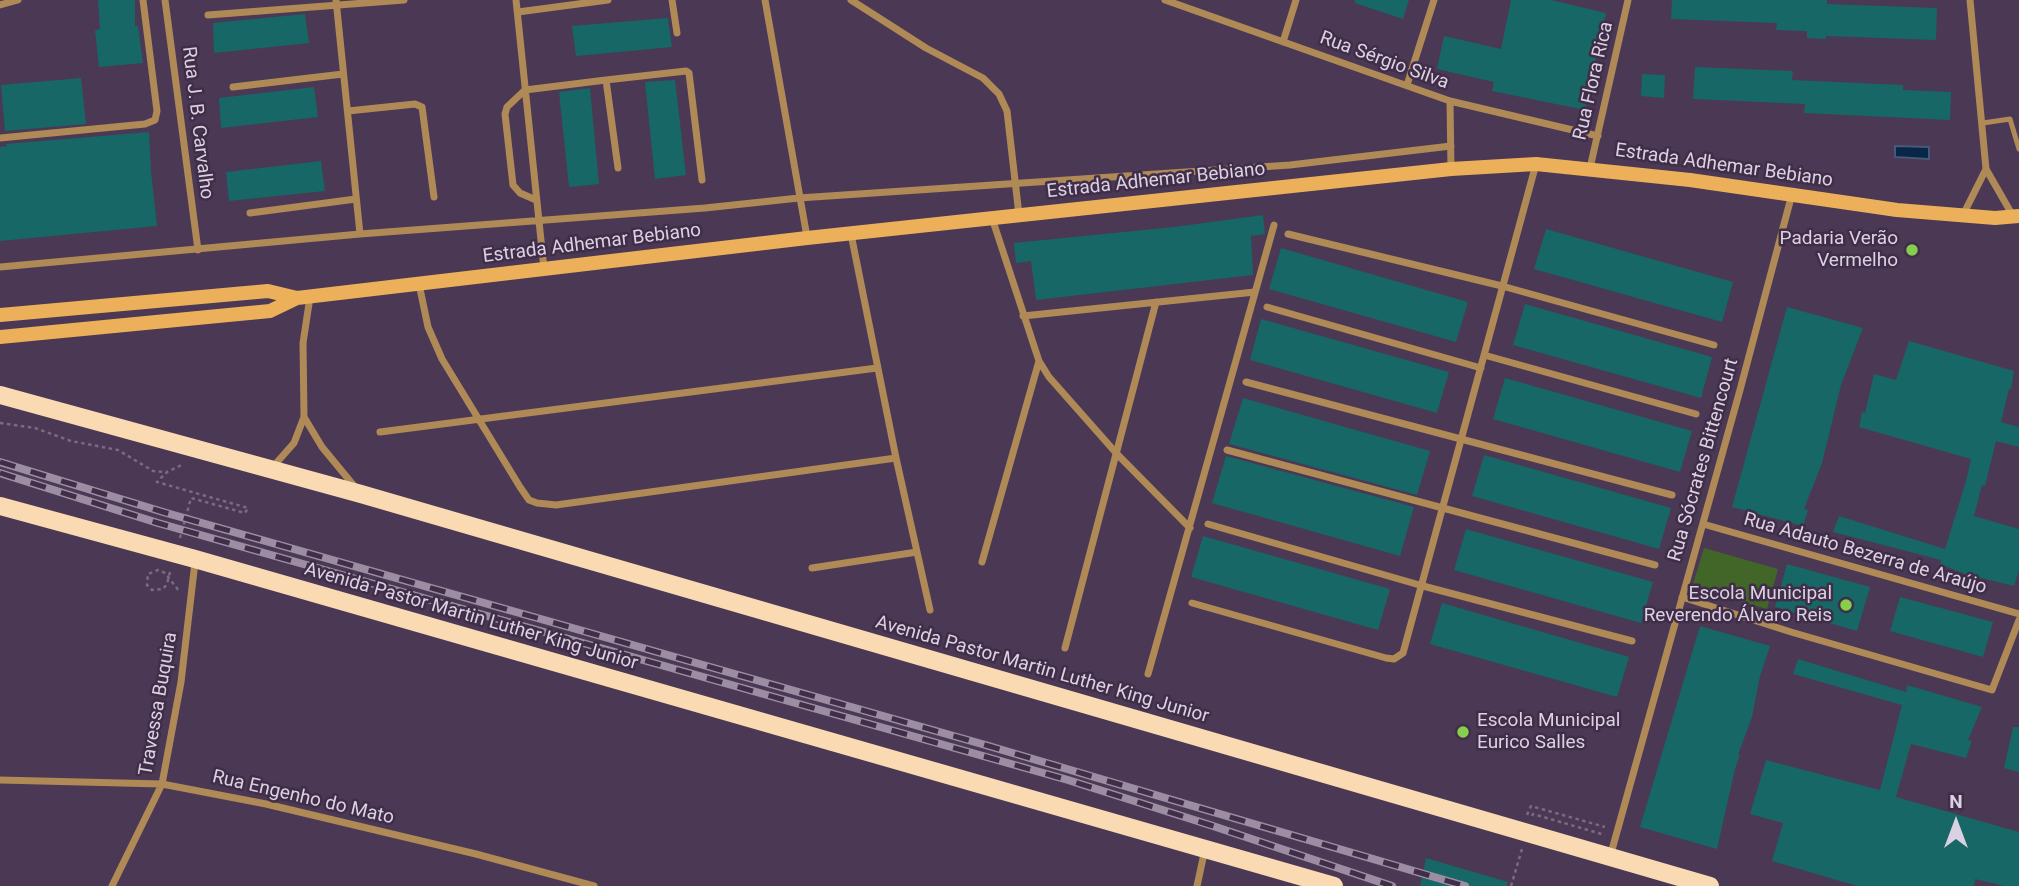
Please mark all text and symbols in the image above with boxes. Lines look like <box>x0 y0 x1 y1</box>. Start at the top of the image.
street label: Rua Flora Rica <box>1569 20 1619 142</box>
street label: Rua Sérgio Silva <box>1316 27 1452 95</box>
street label: Rua J. B. Carvalho <box>176 45 218 201</box>
street label: Estrada Adhemar Bebiano <box>1614 139 1834 193</box>
street label: Estrada Adhemar Bebiano <box>1046 158 1266 204</box>
street label: Estrada Adhemar Bebiano <box>482 219 702 269</box>
place label: Padaria Verão Vermelho <box>1780 228 1898 272</box>
marker: Padaria Verão Vermelho <box>1904 242 1920 258</box>
street label: Rua Sócrates Bittencourt <box>1664 356 1744 564</box>
street label: Rua Adauto Bezerra de Araújo <box>1741 508 1989 600</box>
street label: Avenida Pastor Martin Luther King Junior <box>302 558 640 676</box>
place label: Escola Municipal Reverendo Álvaro Reis <box>1644 583 1832 627</box>
marker: Escola Municipal Reverendo Álvaro Reis <box>1838 597 1854 613</box>
street label: Avenida Pastor Martin Luther King Junior <box>873 611 1211 729</box>
street label: Travessa Buquira <box>135 630 183 778</box>
place label: Escola Municipal Eurico Salles <box>1477 710 1620 754</box>
marker: Escola Municipal Eurico Salles <box>1455 724 1471 740</box>
street label: Rua Engenho do Mato <box>210 766 396 830</box>
north arrow <box>1921 788 1991 858</box>
text: N <box>1949 790 1963 813</box>

